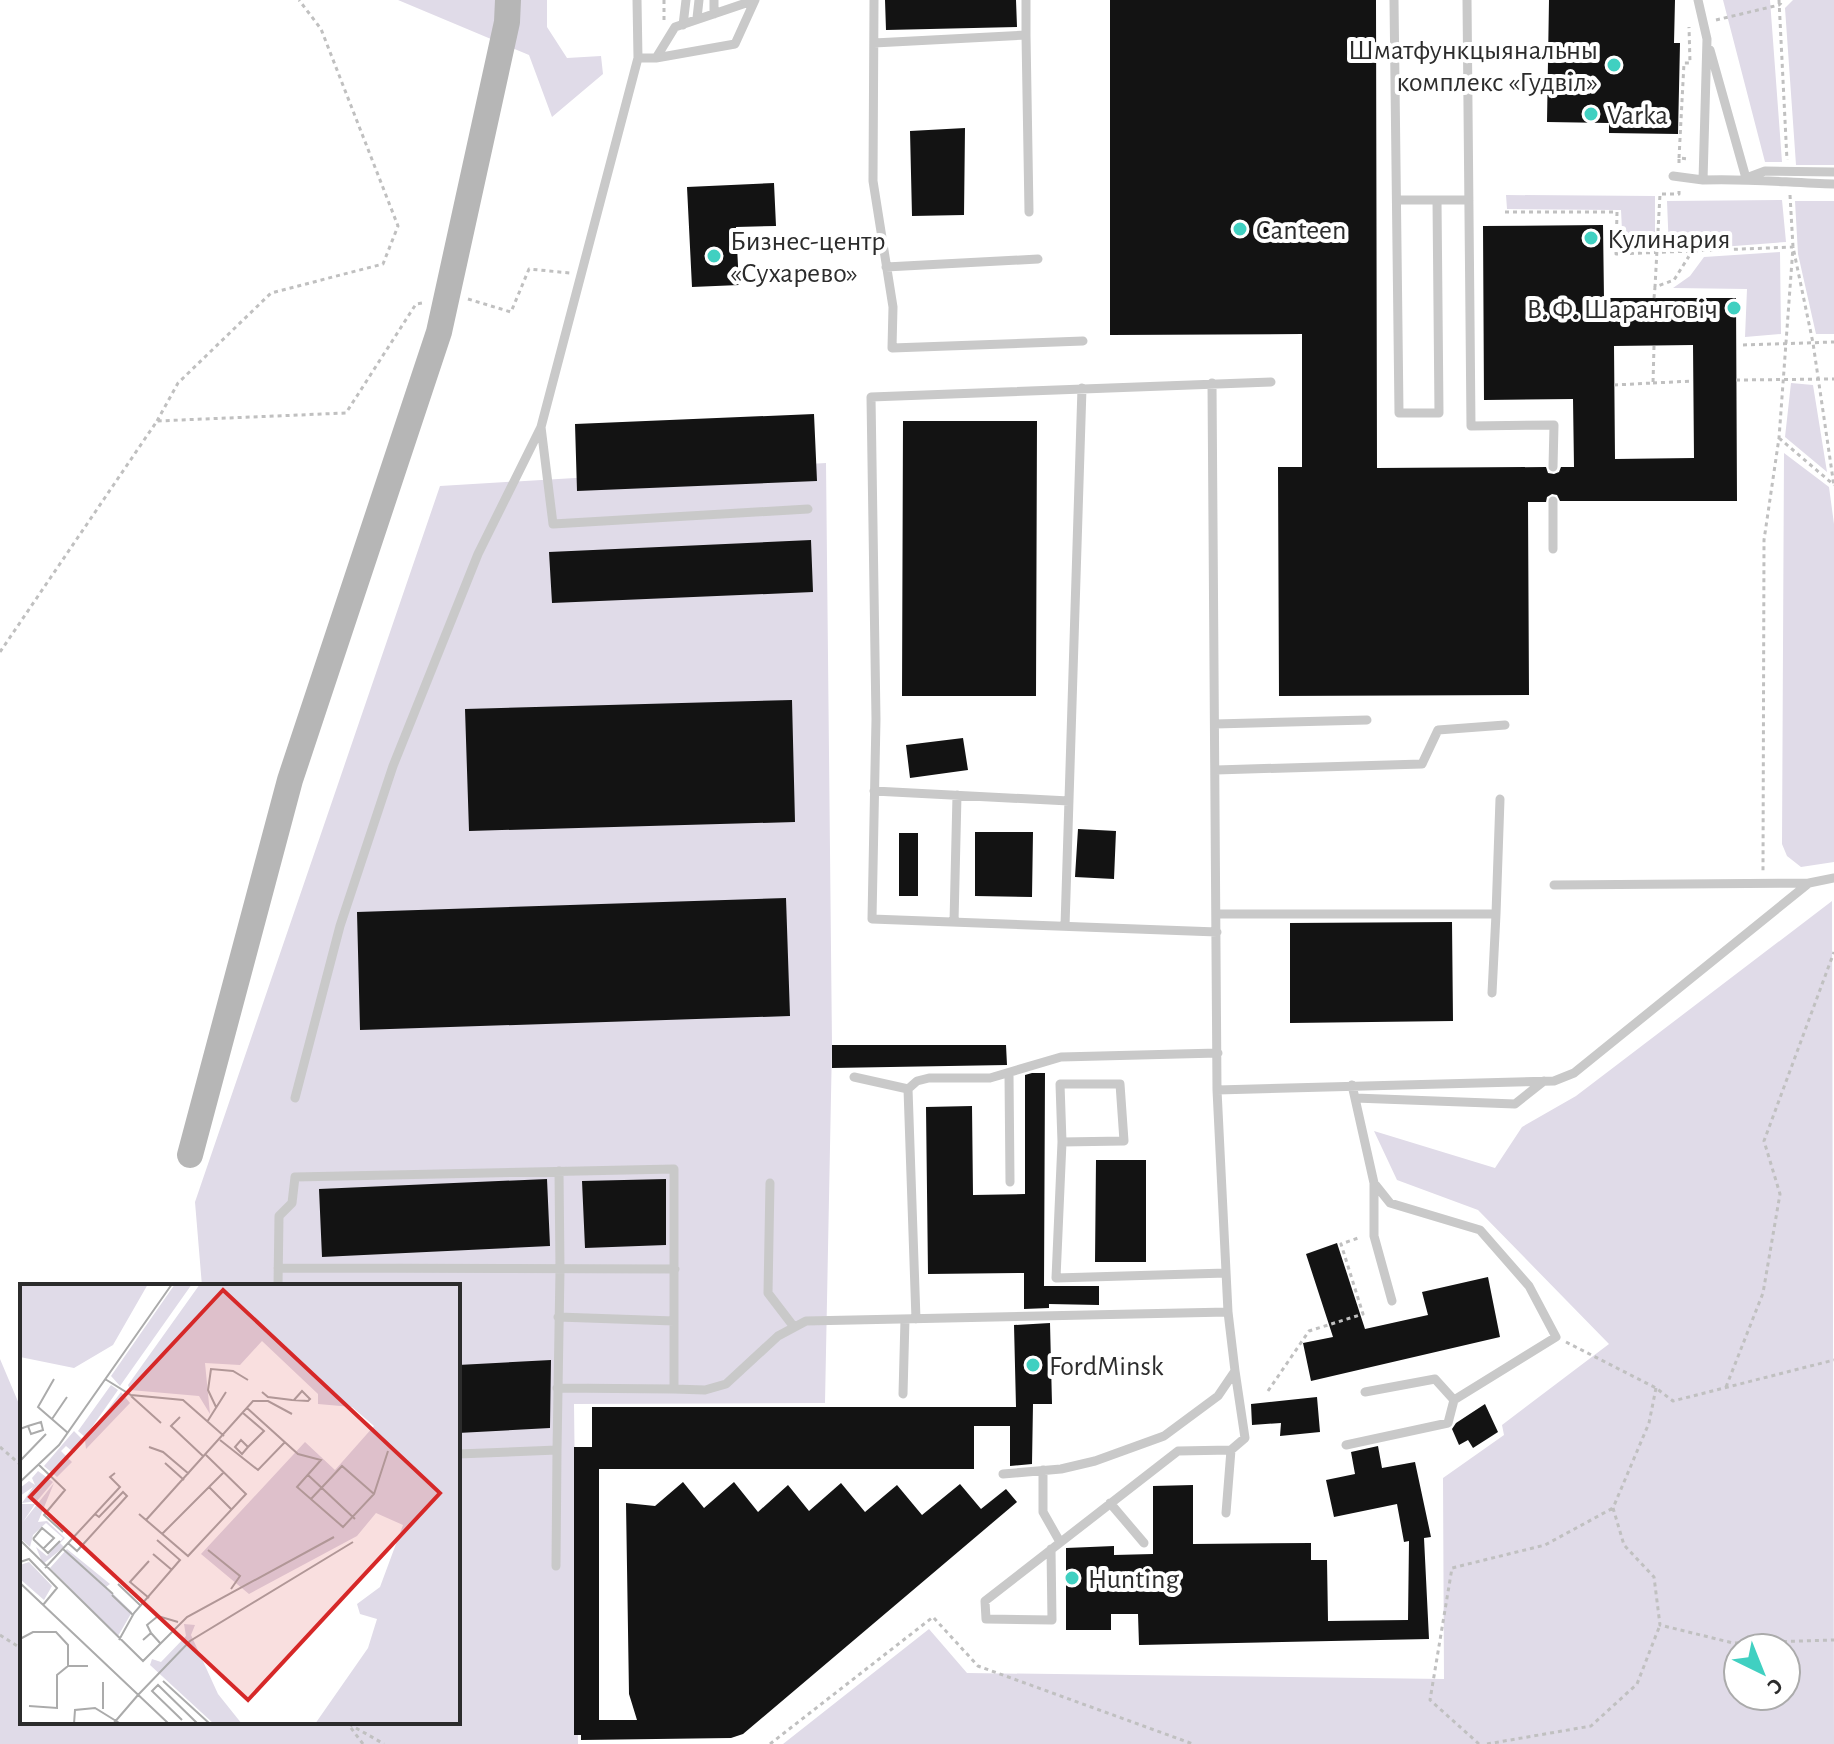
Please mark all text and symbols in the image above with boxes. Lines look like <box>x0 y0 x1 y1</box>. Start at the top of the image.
place label: Шматфункцыянальны комплекс «Гудвіл» <box>1348 37 1598 97</box>
marker: Шматфункцыянальны комплекс «Гудвіл» <box>1605 56 1623 74</box>
place label: Varka <box>1607 102 1668 130</box>
marker: Varka <box>1582 105 1600 123</box>
place label: Canteen <box>1256 217 1346 245</box>
marker: Canteen <box>1231 220 1249 238</box>
place label: Кулинария <box>1607 226 1731 254</box>
place label: Бизнес-центр «Сухарево» <box>730 228 886 288</box>
marker: Кулинария <box>1582 229 1600 247</box>
marker: Бизнес-центр «Сухарево» <box>705 247 723 265</box>
place label: В. Ф. Шаранговіч <box>1527 296 1718 324</box>
marker: В. Ф. Шаранговіч <box>1725 299 1743 317</box>
inset map <box>20 1284 460 1724</box>
place label: FordMinsk <box>1049 1353 1164 1381</box>
marker: FordMinsk <box>1024 1356 1042 1374</box>
place label: Hunting <box>1088 1566 1179 1594</box>
marker: Hunting <box>1063 1569 1081 1587</box>
north arrow <box>1722 1632 1802 1712</box>
text: С <box>1763 1674 1787 1698</box>

